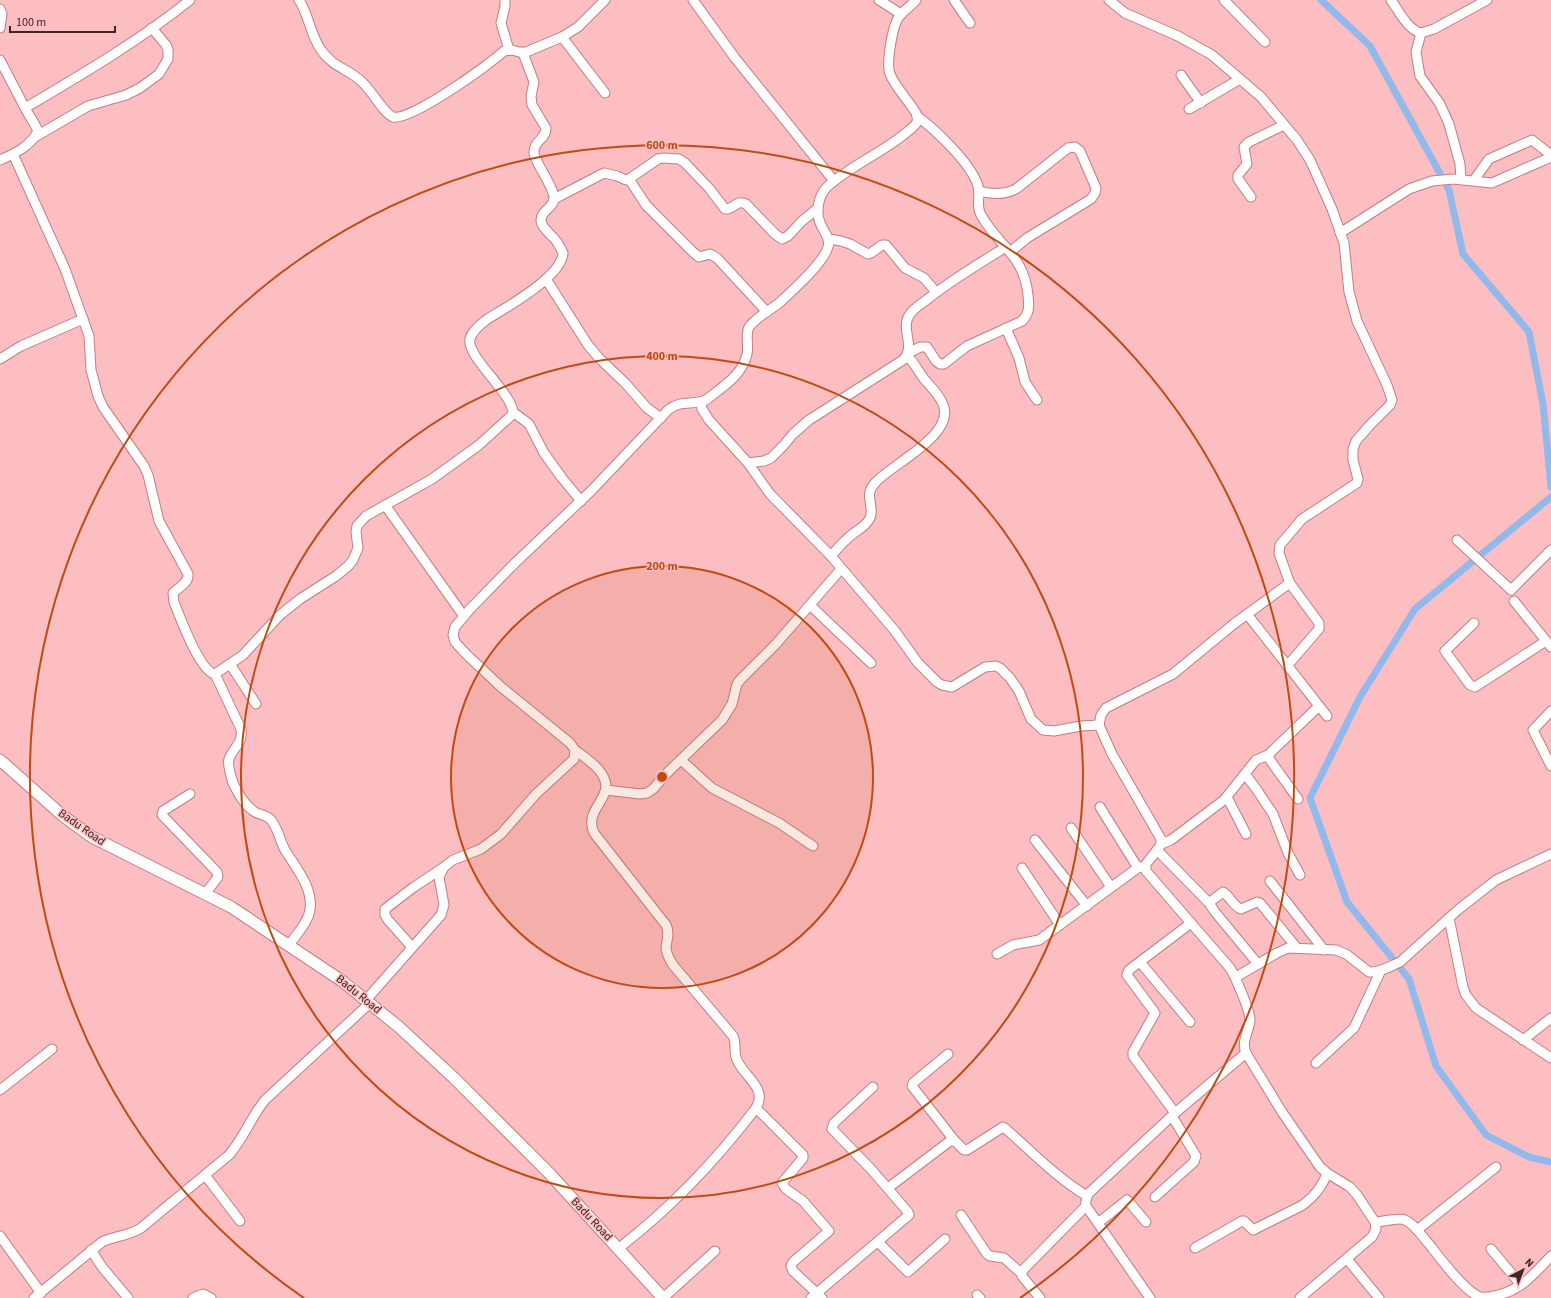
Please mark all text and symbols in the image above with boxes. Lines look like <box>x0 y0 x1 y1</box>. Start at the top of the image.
scale bar <box>10 8 115 34</box>
text: 100 m <box>16 14 46 31</box>
text: 600 m <box>646 137 678 154</box>
text: 400 m <box>646 348 678 365</box>
text: 200 m <box>646 558 678 575</box>
centre of rings <box>655 770 669 784</box>
street label: Badu Road <box>55 805 109 850</box>
street label: Badu Road <box>332 971 385 1018</box>
street label: Badu Road <box>567 1194 616 1245</box>
north arrow <box>1503 1250 1543 1290</box>
text: N <box>1522 1255 1537 1271</box>

